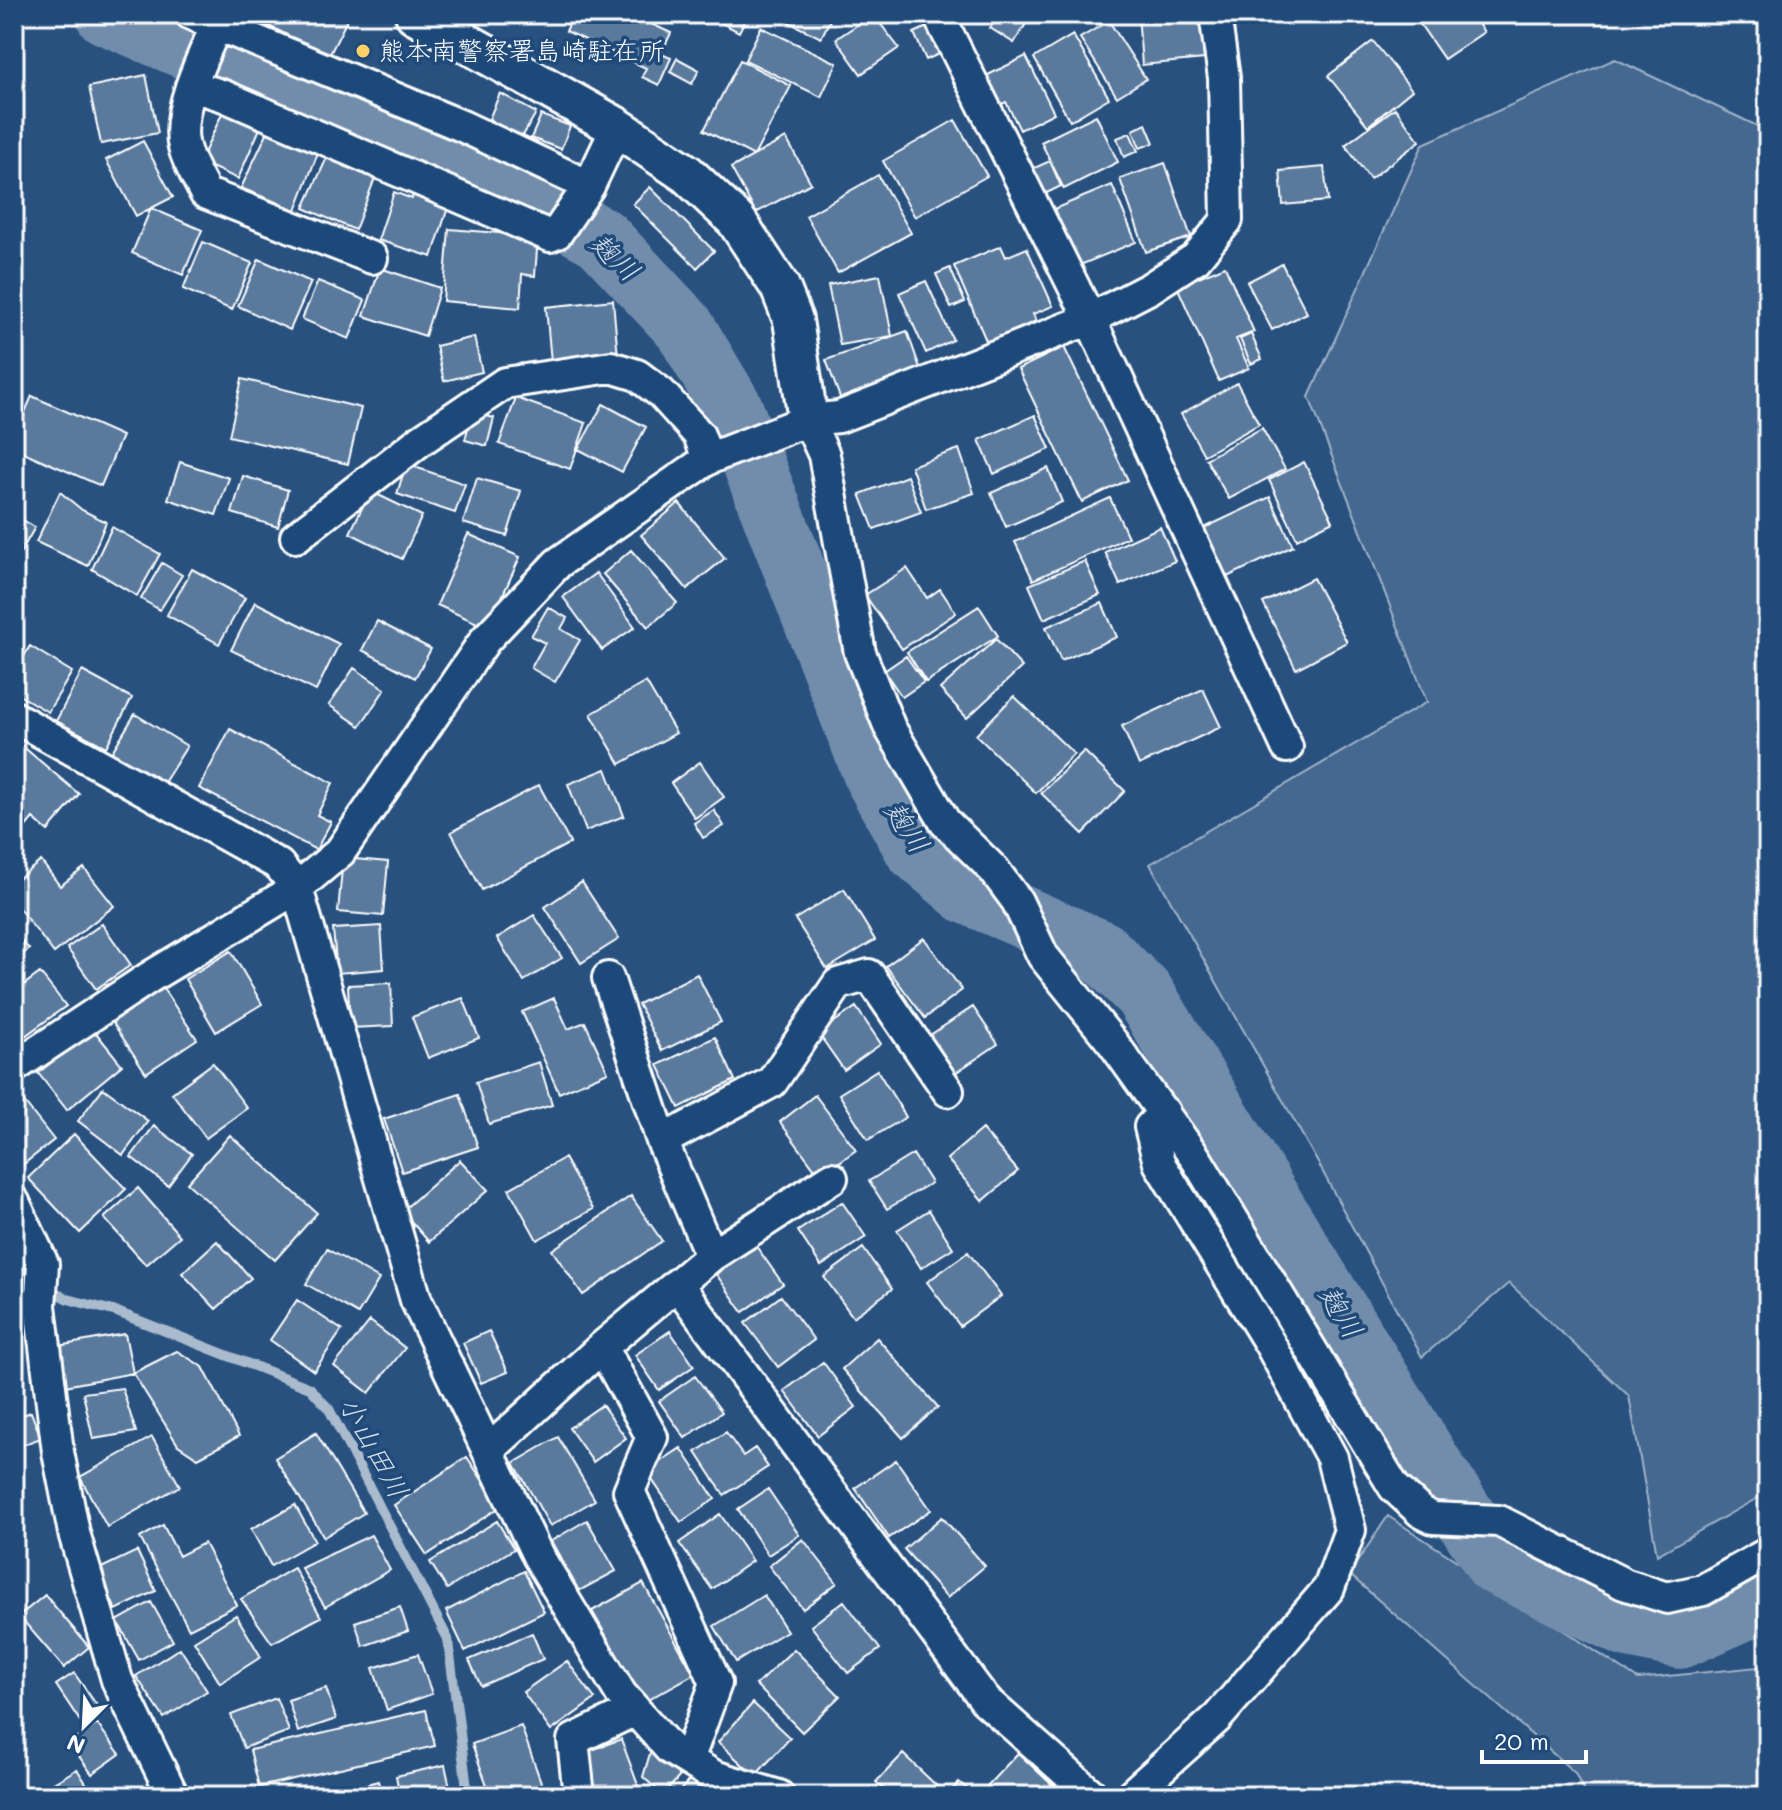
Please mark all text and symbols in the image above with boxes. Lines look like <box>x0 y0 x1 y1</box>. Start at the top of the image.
place label: 熊本南警察署島崎駐在所 <box>379 33 665 67</box>
marker: 熊本南警察署島崎駐在所 <box>354 42 372 60</box>
water label: 麹川 <box>583 224 648 289</box>
water label: 麹川 <box>877 793 938 860</box>
water label: 麹川 <box>1312 1278 1372 1345</box>
water label: 小山田川 <box>332 1389 418 1504</box>
north arrow <box>44 1686 124 1766</box>
scale bar <box>1482 1714 1586 1764</box>
text: 20 m <box>1494 1725 1549 1756</box>
text: N <box>62 1728 89 1761</box>

